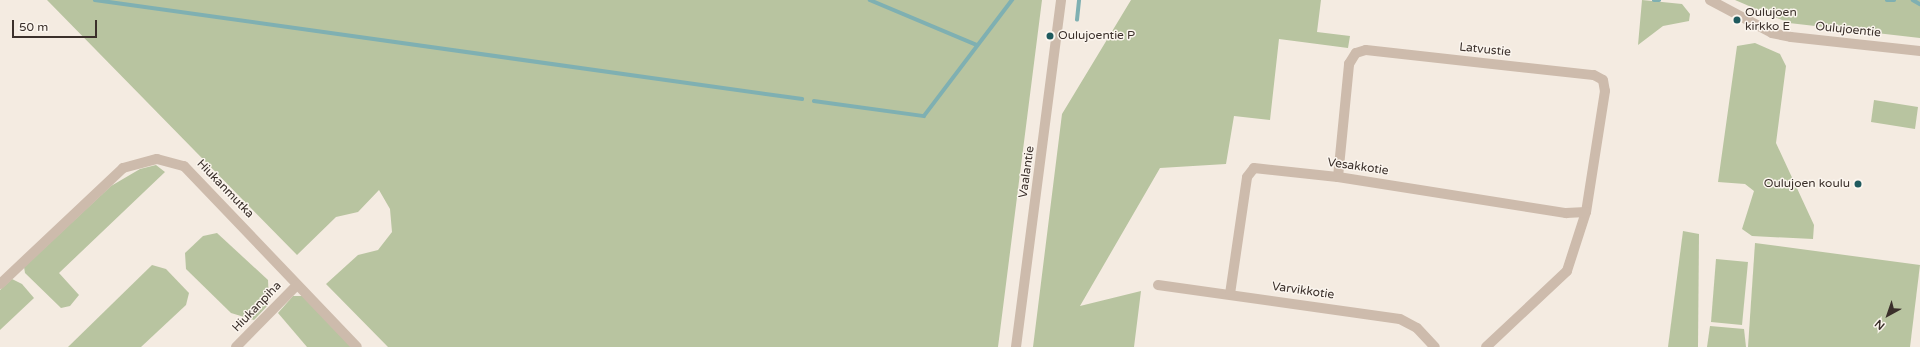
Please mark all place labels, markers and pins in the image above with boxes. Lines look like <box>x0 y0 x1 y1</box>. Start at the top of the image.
place label: Oulujoen kirkko E <box>1745 6 1797 34</box>
marker: Oulujoen kirkko E <box>1732 15 1742 25</box>
place label: Oulujoentie P <box>1058 29 1135 43</box>
marker: Oulujoentie P <box>1045 31 1055 41</box>
place label: Oulujoen koulu <box>1764 177 1850 191</box>
marker: Oulujoen koulu <box>1853 179 1863 189</box>

